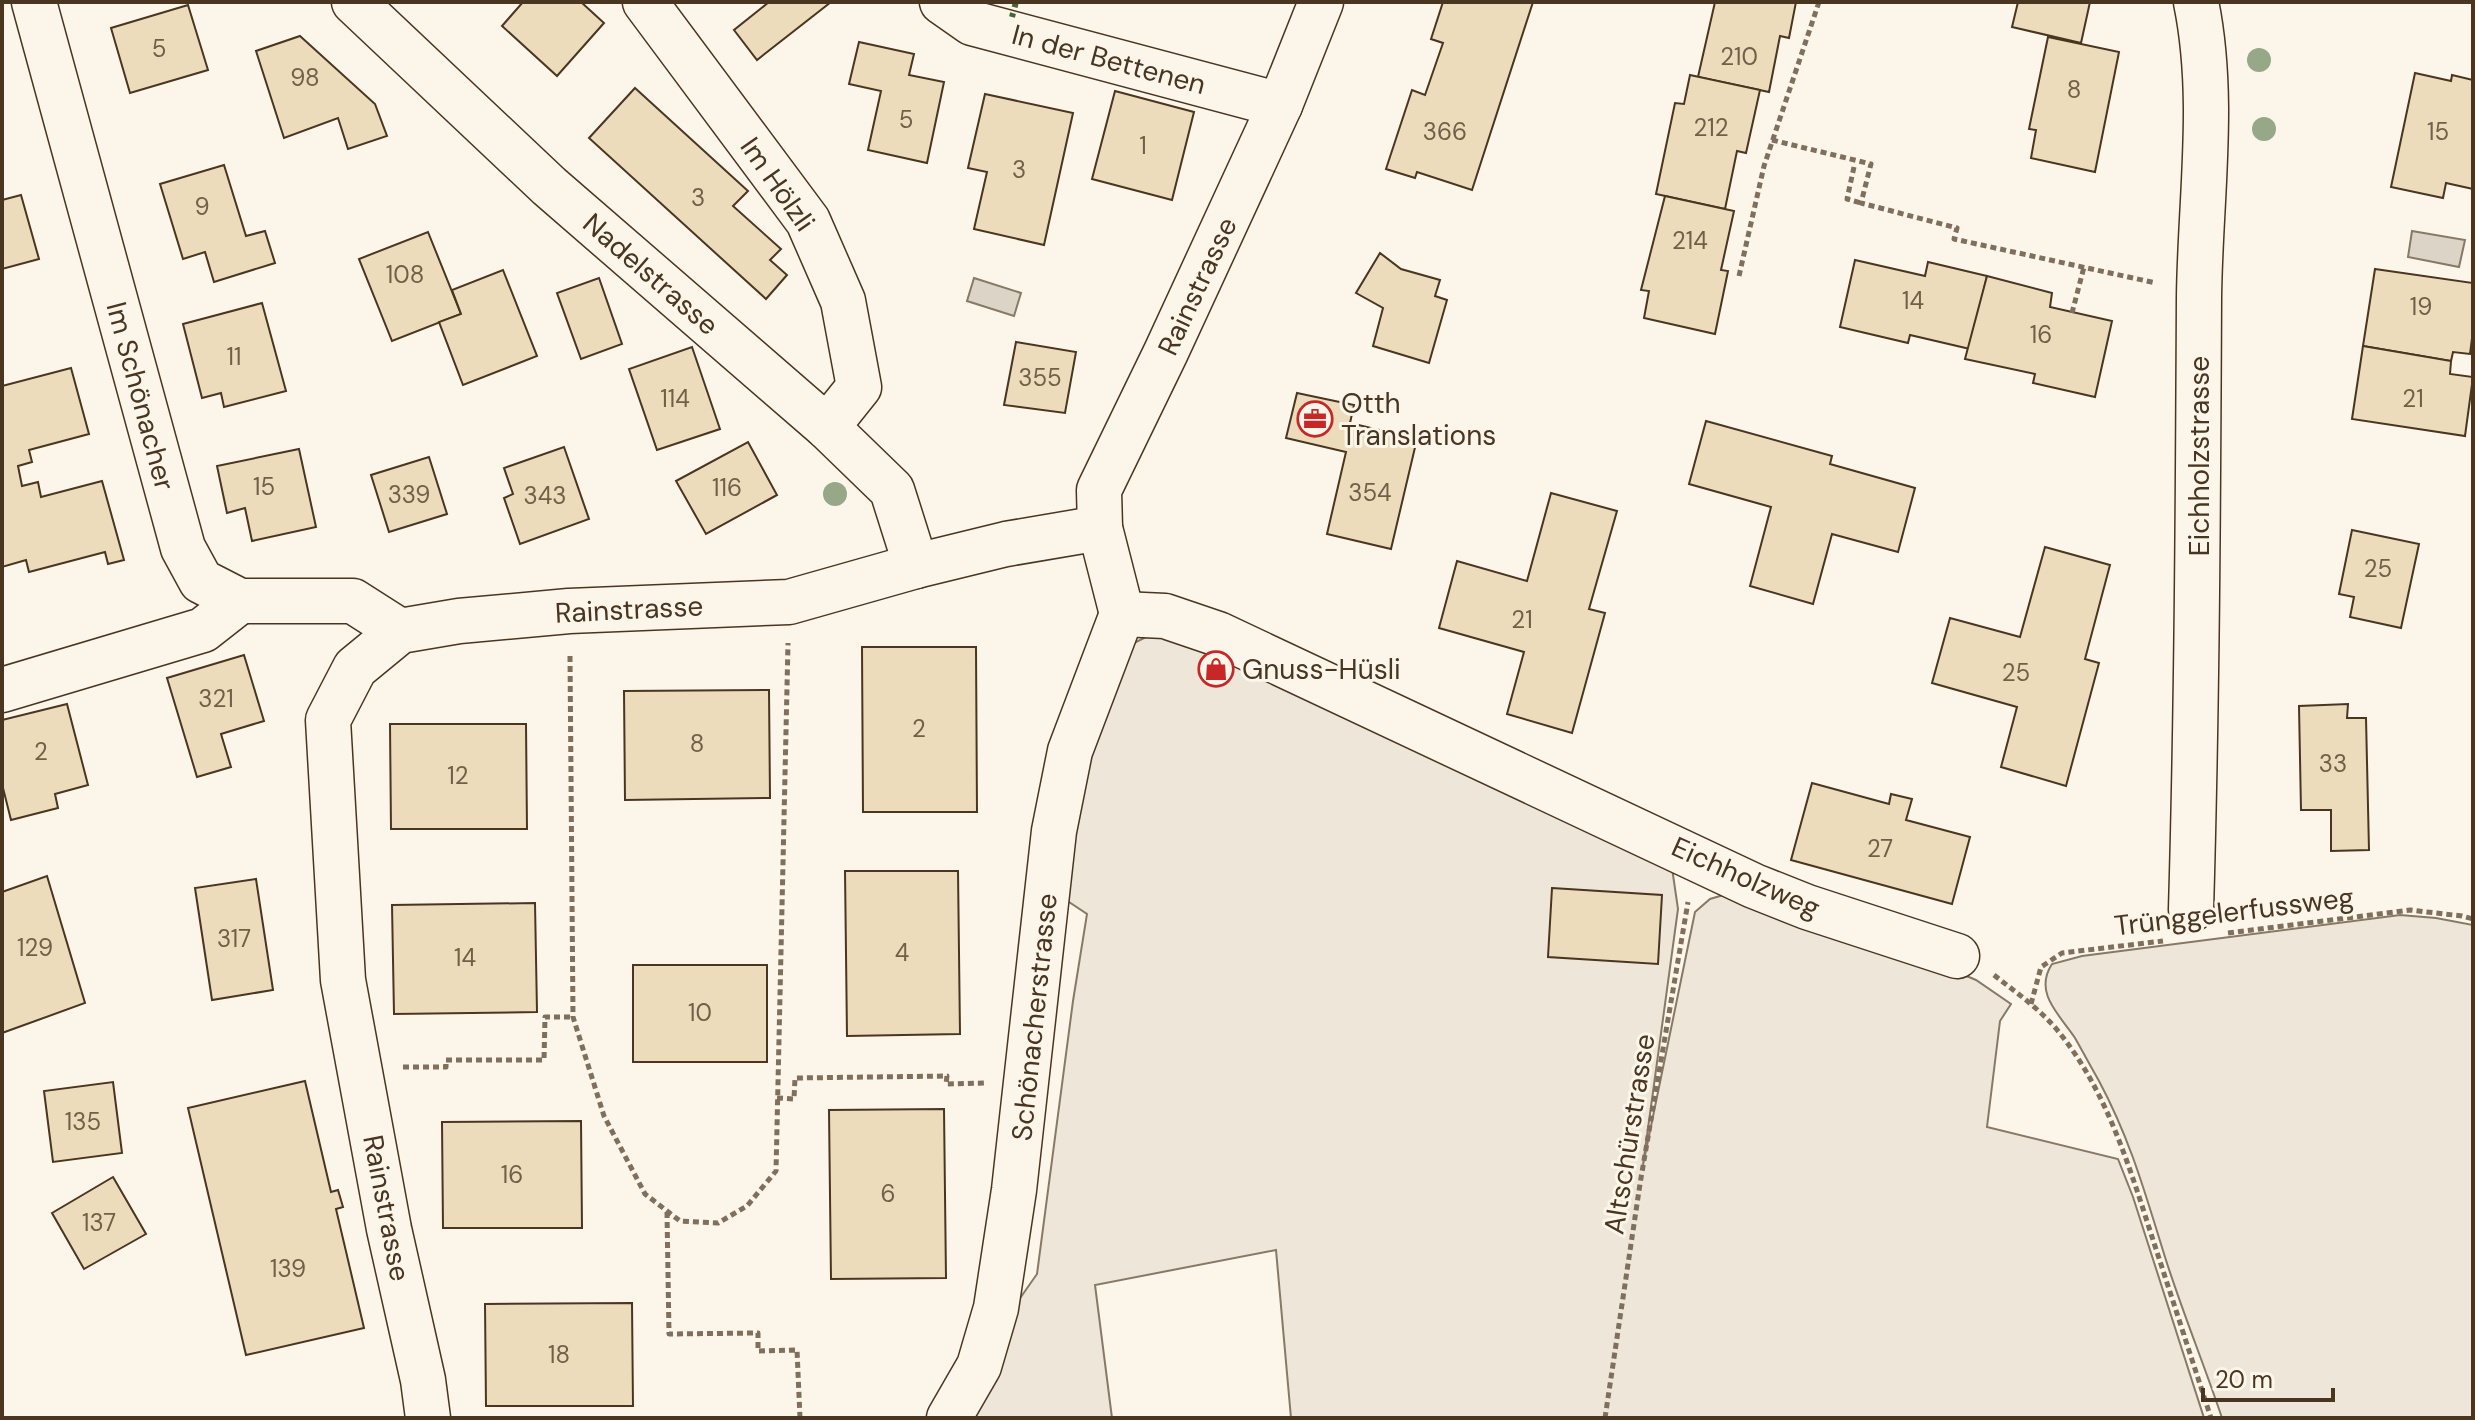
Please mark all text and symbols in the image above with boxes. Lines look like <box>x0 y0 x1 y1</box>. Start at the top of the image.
street label: In der Bettenen <box>1008 16 1210 103</box>
house number: 5 <box>152 33 166 64</box>
house number: 210 <box>1720 41 1758 72</box>
house number: 98 <box>290 62 320 93</box>
house number: 8 <box>2067 74 2081 105</box>
house number: 5 <box>899 104 913 135</box>
house number: 212 <box>1693 112 1729 143</box>
house number: 366 <box>1423 116 1467 147</box>
house number: 15 <box>2427 116 2449 147</box>
street label: Im Hölzli <box>732 130 823 239</box>
house number: 1 <box>1139 130 1147 161</box>
house number: 3 <box>1012 154 1026 185</box>
house number: 3 <box>691 182 705 213</box>
house number: 9 <box>194 191 210 222</box>
street label: Nadelstrasse <box>575 205 726 344</box>
street label: Rainstrasse <box>1149 211 1246 361</box>
house number: 214 <box>1672 225 1708 256</box>
house number: 108 <box>386 259 424 290</box>
house number: 14 <box>1902 285 1924 316</box>
house number: 19 <box>2410 291 2432 322</box>
street label: Im Schönacher <box>98 298 183 494</box>
house number: 16 <box>2030 319 2052 350</box>
house number: 11 <box>227 341 241 372</box>
street label: Eichholzstrasse <box>2181 356 2218 556</box>
house number: 355 <box>1018 362 1062 393</box>
house number: 114 <box>660 383 690 414</box>
house number: 21 <box>2402 383 2424 414</box>
place label: Otth Translations <box>1341 385 1496 454</box>
office icon: Otth Translations <box>1296 400 1334 438</box>
house number: 15 <box>253 471 275 502</box>
house number: 116 <box>712 472 742 503</box>
house number: 354 <box>1348 477 1392 508</box>
house number: 339 <box>388 479 430 510</box>
house number: 343 <box>524 480 566 511</box>
house number: 25 <box>2364 553 2392 584</box>
street label: Rainstrasse <box>554 587 704 632</box>
house number: 21 <box>1511 604 1533 635</box>
shop icon: Gnuss-Hüsli <box>1197 650 1235 688</box>
place label: Gnuss-Hüsli <box>1242 651 1401 688</box>
house number: 25 <box>2002 657 2030 688</box>
house number: 321 <box>198 683 234 714</box>
house number: 2 <box>912 713 926 744</box>
house number: 8 <box>690 728 704 759</box>
house number: 2 <box>34 736 48 767</box>
house number: 33 <box>2319 748 2347 779</box>
house number: 12 <box>447 760 469 791</box>
street label: Eichholzweg <box>1666 828 1826 927</box>
house number: 27 <box>1867 833 1893 864</box>
street label: Trünggelerfussweg <box>2112 878 2356 945</box>
street label: Schönacherstrasse <box>1003 891 1066 1143</box>
house number: 317 <box>217 923 251 954</box>
house number: 129 <box>17 932 53 963</box>
house number: 4 <box>895 937 909 968</box>
house number: 14 <box>454 942 476 973</box>
house number: 10 <box>688 997 712 1028</box>
street label: Altschürstrasse <box>1595 1031 1664 1237</box>
house number: 135 <box>65 1106 101 1137</box>
street label: Rainstrasse <box>354 1132 419 1284</box>
house number: 16 <box>501 1159 523 1190</box>
house number: 6 <box>880 1178 896 1209</box>
house number: 137 <box>82 1207 116 1238</box>
house number: 139 <box>270 1253 306 1284</box>
house number: 18 <box>548 1339 570 1370</box>
scale bar <box>2203 1352 2333 1402</box>
text: 20 m <box>2215 1364 2273 1395</box>

